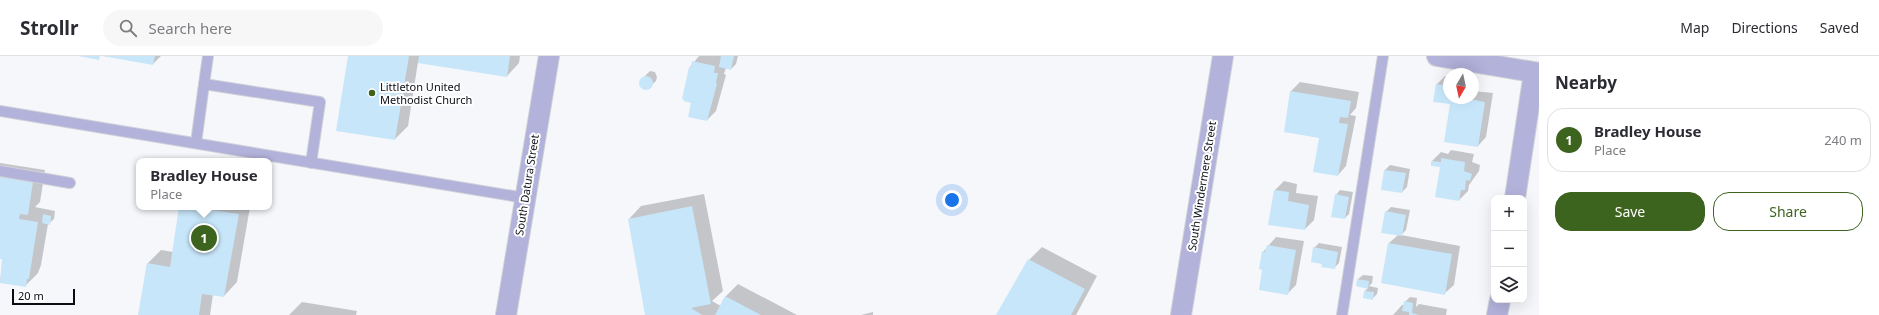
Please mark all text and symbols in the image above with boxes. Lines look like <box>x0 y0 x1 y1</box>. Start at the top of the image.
search box <box>103 10 383 46</box>
text: Strollr <box>20 15 79 41</box>
icon: search <box>117 17 139 39</box>
text: Search here <box>149 18 232 38</box>
text: Map <box>1680 18 1709 37</box>
text: Directions <box>1731 18 1798 37</box>
text: Saved <box>1820 18 1859 37</box>
north arrow <box>1443 68 1479 104</box>
text: Nearby <box>1555 71 1617 94</box>
place label: Littleton United Methodist Church <box>380 79 472 107</box>
marker: Littleton United Methodist Church <box>367 88 377 98</box>
street label: South Windermere Street <box>1184 120 1219 252</box>
text: Bradley House <box>1594 121 1702 141</box>
text: 1 <box>1565 131 1573 149</box>
text: 240 m <box>1824 131 1862 149</box>
street label: South Datura Street <box>511 133 542 237</box>
text: Place <box>1594 141 1626 159</box>
popup <box>136 158 272 210</box>
text: Bradley House <box>150 165 258 185</box>
text: Place <box>150 185 182 203</box>
your location <box>942 190 962 210</box>
button: Save <box>1555 192 1705 231</box>
button: Share <box>1713 192 1863 231</box>
map controls <box>1491 195 1527 303</box>
button: + <box>1491 195 1527 231</box>
pin: 1 <box>191 223 217 253</box>
button: − <box>1491 231 1527 267</box>
button: layers <box>1491 267 1527 303</box>
scale bar <box>12 287 75 306</box>
text: 20 m <box>18 288 44 303</box>

